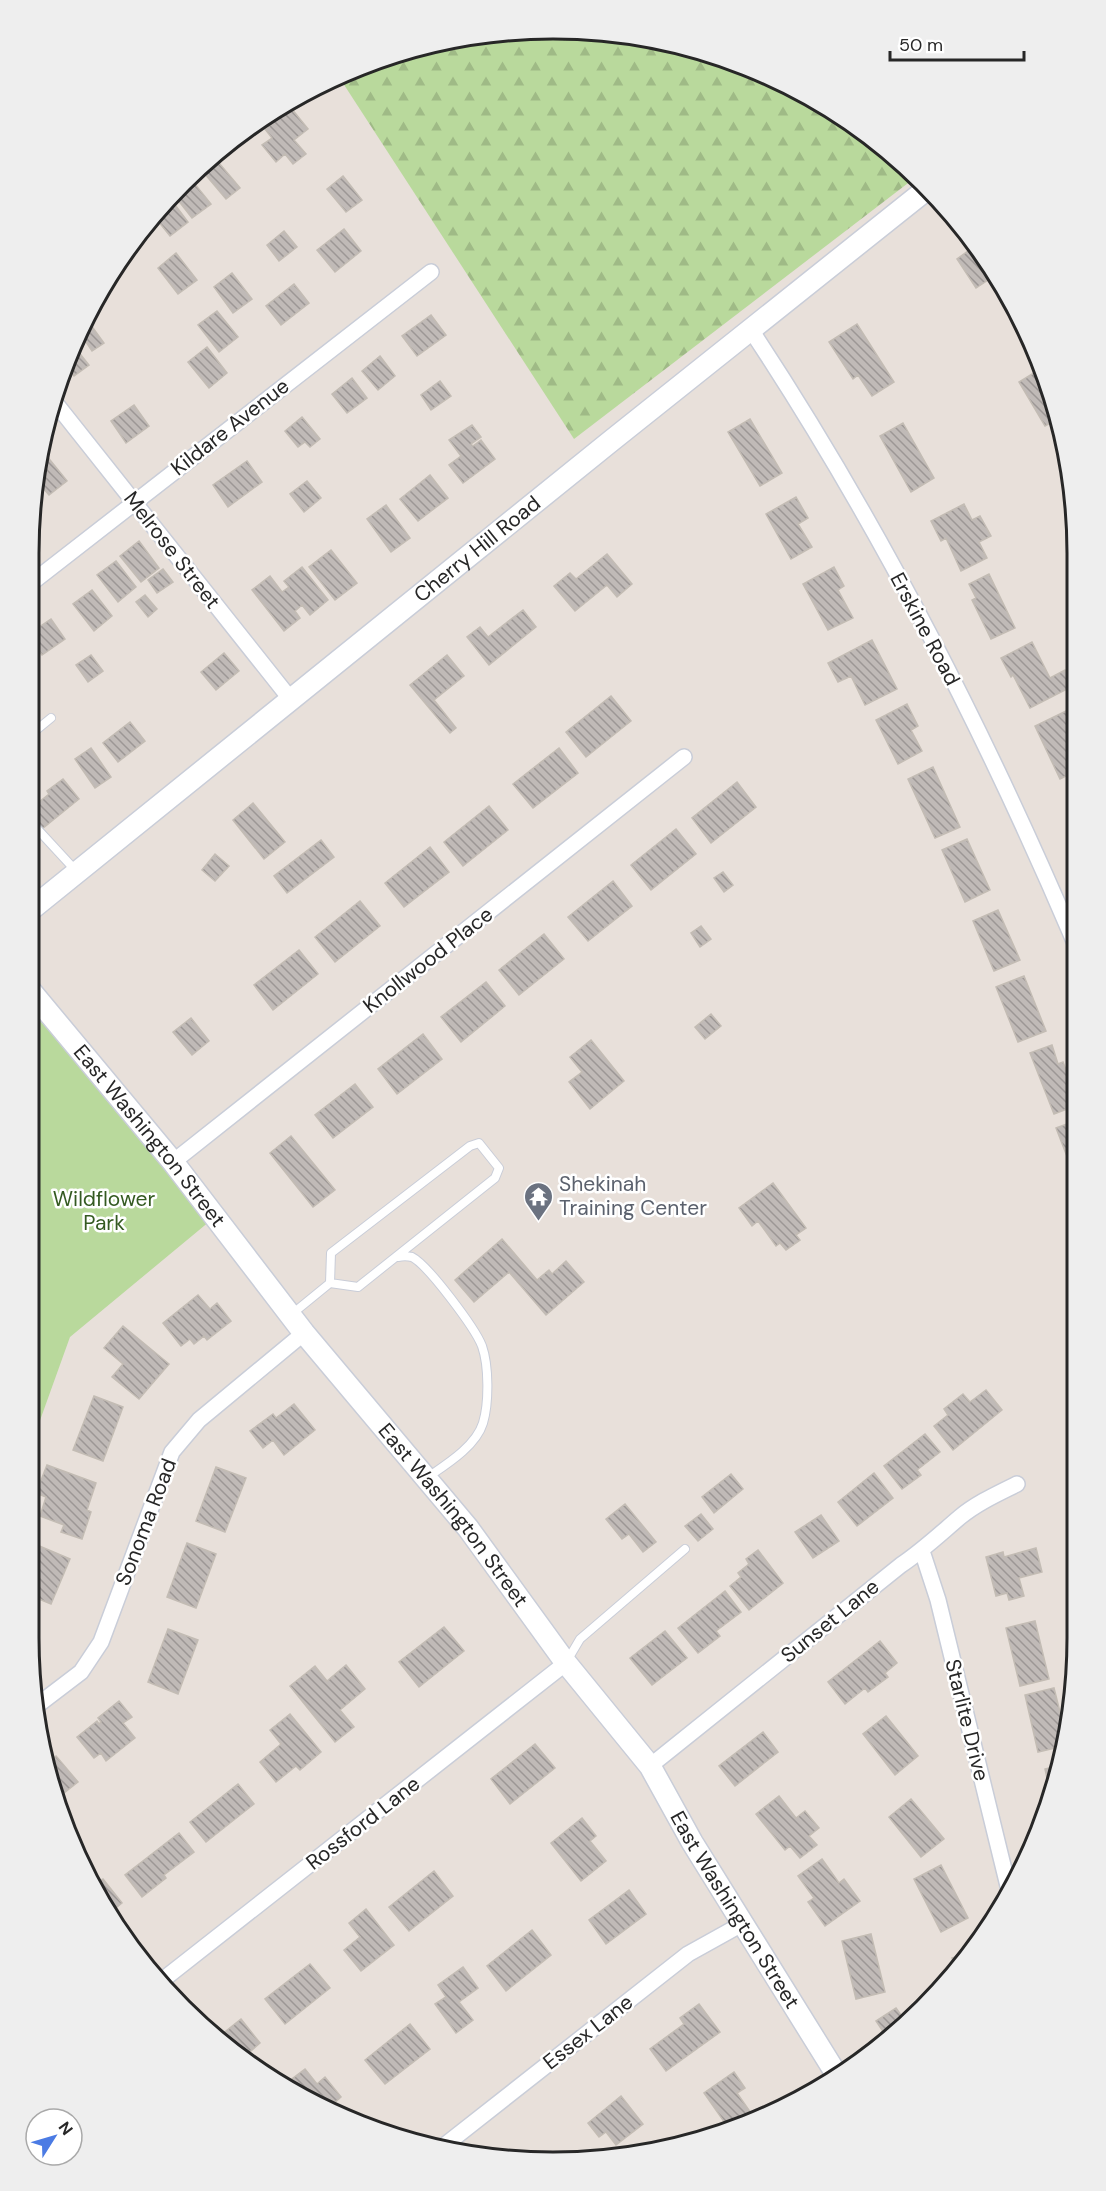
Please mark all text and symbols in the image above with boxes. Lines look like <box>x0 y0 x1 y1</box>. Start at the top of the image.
scale bar <box>890 24 1024 62</box>
text: 50 m <box>899 33 943 57</box>
street label: Kildare Avenue <box>165 372 295 482</box>
street label: Melrose Street <box>117 486 227 614</box>
street label: Cherry Hill Road <box>408 489 546 609</box>
street label: Erskine Road <box>883 568 967 690</box>
street label: Knollwood Place <box>357 900 499 1020</box>
street label: East Washington Street <box>67 1039 232 1233</box>
place label: Shekinah Training Center <box>559 1170 707 1222</box>
temple icon: Shekinah Training Center <box>522 1180 554 1222</box>
park label: Wildflower Park <box>53 1185 155 1237</box>
street label: East Washington Street <box>372 1417 535 1612</box>
street label: Sonoma Road <box>109 1455 183 1589</box>
street label: Sunset Lane <box>775 1573 885 1669</box>
street label: Starlite Drive <box>938 1656 996 1784</box>
street label: Rossford Lane <box>300 1770 426 1876</box>
street label: East Washington Street <box>664 1806 806 2014</box>
street label: Essex Lane <box>537 1988 639 2076</box>
north arrow <box>24 2107 84 2167</box>
text: N <box>54 2117 77 2139</box>

